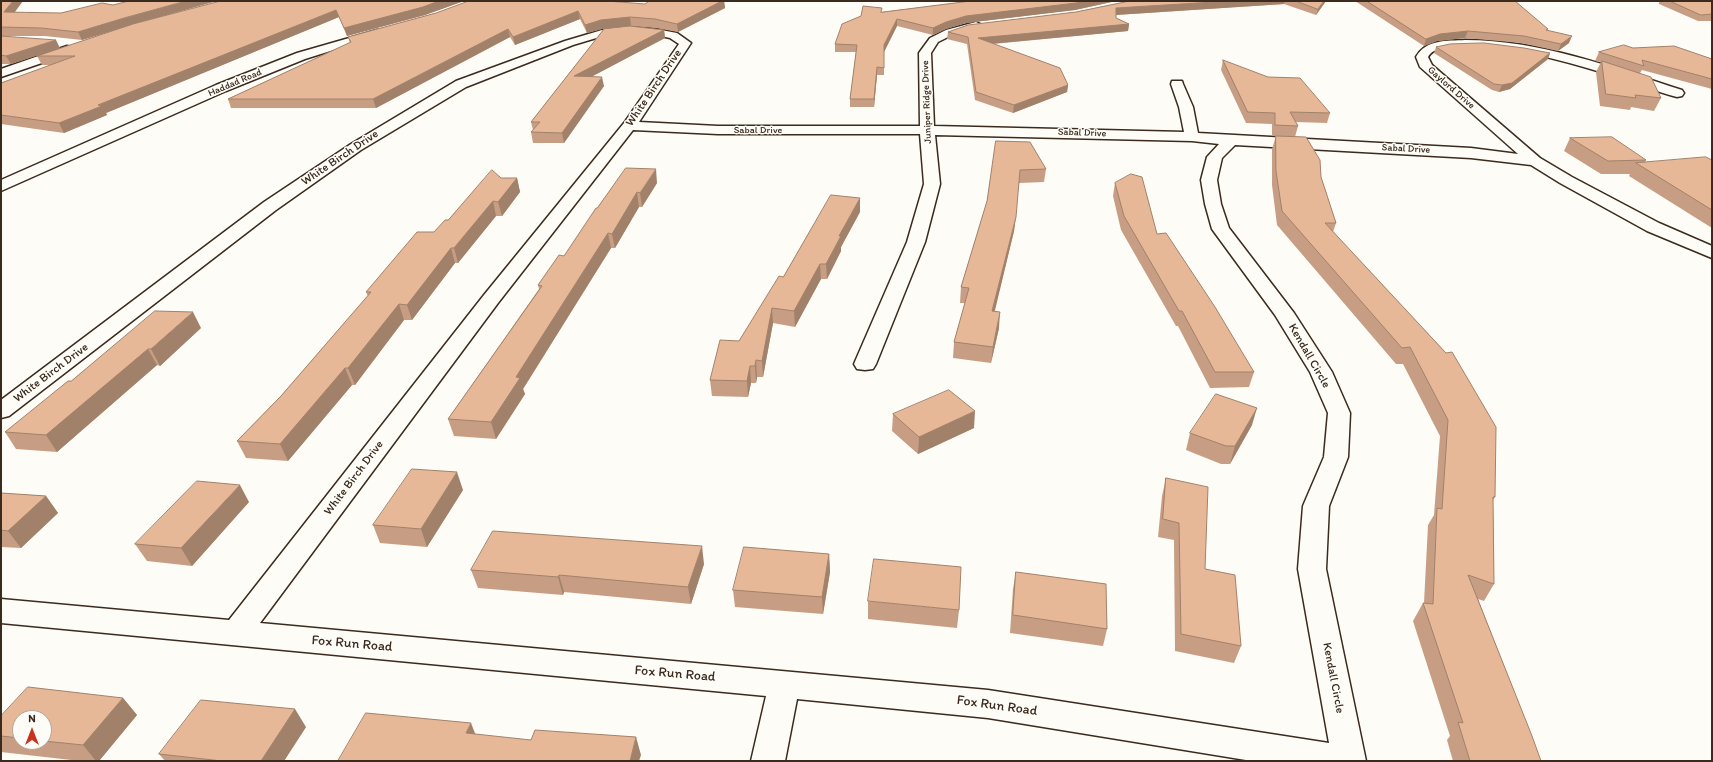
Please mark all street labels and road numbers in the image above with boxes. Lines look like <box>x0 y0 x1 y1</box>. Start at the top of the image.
street label: White Birch Drive <box>623 47 685 129</box>
street label: Juniper Ridge Drive <box>920 60 934 144</box>
street label: Gaylord Drive <box>1425 64 1477 112</box>
street label: Haddad Road <box>206 66 264 100</box>
street label: Sabal Drive <box>734 124 782 136</box>
street label: Sabal Drive <box>1058 126 1106 140</box>
street label: White Birch Drive <box>299 127 381 189</box>
street label: Sabal Drive <box>1381 142 1431 156</box>
street label: Kendall Circle <box>1285 321 1333 391</box>
street label: White Birch Drive <box>11 340 91 406</box>
street label: White Birch Drive <box>321 438 387 518</box>
street label: Fox Run Road <box>311 632 393 656</box>
street label: Kendall Circle <box>1319 641 1347 715</box>
street label: Fox Run Road <box>634 662 716 686</box>
street label: Fox Run Road <box>956 692 1038 720</box>

